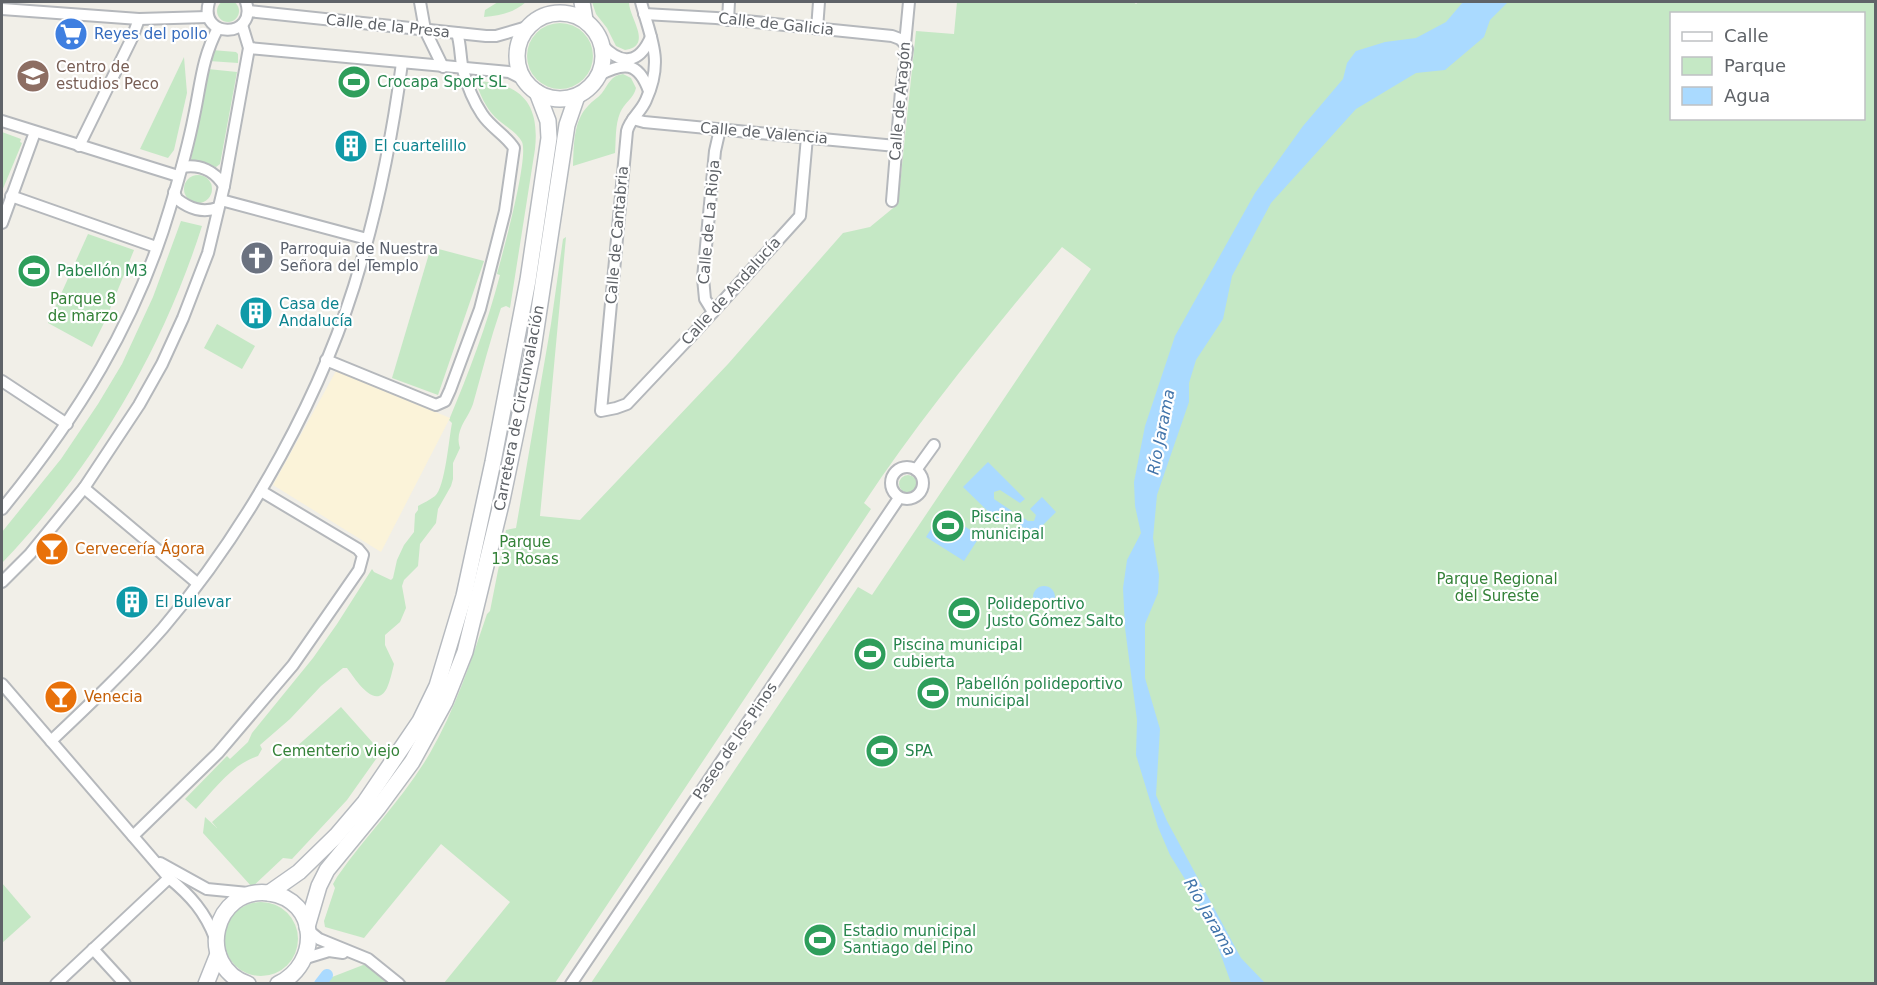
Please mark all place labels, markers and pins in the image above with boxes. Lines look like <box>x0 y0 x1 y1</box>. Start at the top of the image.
supermarket icon: Reyes del pollo <box>53 16 89 52</box>
place label: Reyes del pollo <box>94 25 208 43</box>
school or university icon: Centro de estudios Peco <box>15 58 51 94</box>
place label: Centro de estudios Peco <box>56 58 159 93</box>
sports icon: Crocapa Sport SL <box>336 64 372 100</box>
place label: Crocapa Sport SL <box>377 73 507 91</box>
building icon: El cuartelillo <box>333 128 369 164</box>
place label: El cuartelillo <box>374 137 466 155</box>
church icon: Parroquia de Nuestra Señora del Templo <box>239 240 275 276</box>
place label: Parroquia de Nuestra Señora del Templo <box>280 240 438 275</box>
sports icon: Pabellón M3 <box>16 253 52 289</box>
place label: Pabellón M3 <box>57 262 148 280</box>
building icon: Casa de Andalucía <box>238 295 274 331</box>
place label: Casa de Andalucía <box>279 295 353 330</box>
sports icon: Piscina municipal <box>930 508 966 544</box>
place label: Piscina municipal <box>971 508 1044 543</box>
bar icon: Cervecería Ágora <box>34 531 70 567</box>
place label: Cervecería Ágora <box>75 539 205 558</box>
building icon: El Bulevar <box>114 584 150 620</box>
place label: El Bulevar <box>155 593 232 611</box>
sports icon: Polideportivo Justo Gómez Salto <box>946 595 982 631</box>
place label: Polideportivo Justo Gómez Salto <box>986 595 1124 630</box>
sports icon: Piscina municipal cubierta <box>852 636 888 672</box>
place label: Piscina municipal cubierta <box>893 636 1023 671</box>
sports icon: Pabellón polideportivo municipal <box>915 675 951 711</box>
place label: Pabellón polideportivo municipal <box>956 675 1123 710</box>
bar icon: Venecia <box>43 679 79 715</box>
place label: Venecia <box>84 688 143 706</box>
sports icon: SPA <box>864 733 900 769</box>
place label: SPA <box>905 742 934 760</box>
sports icon: Estadio municipal Santiago del Pino <box>802 922 838 958</box>
place label: Estadio municipal Santiago del Pino <box>843 922 976 957</box>

